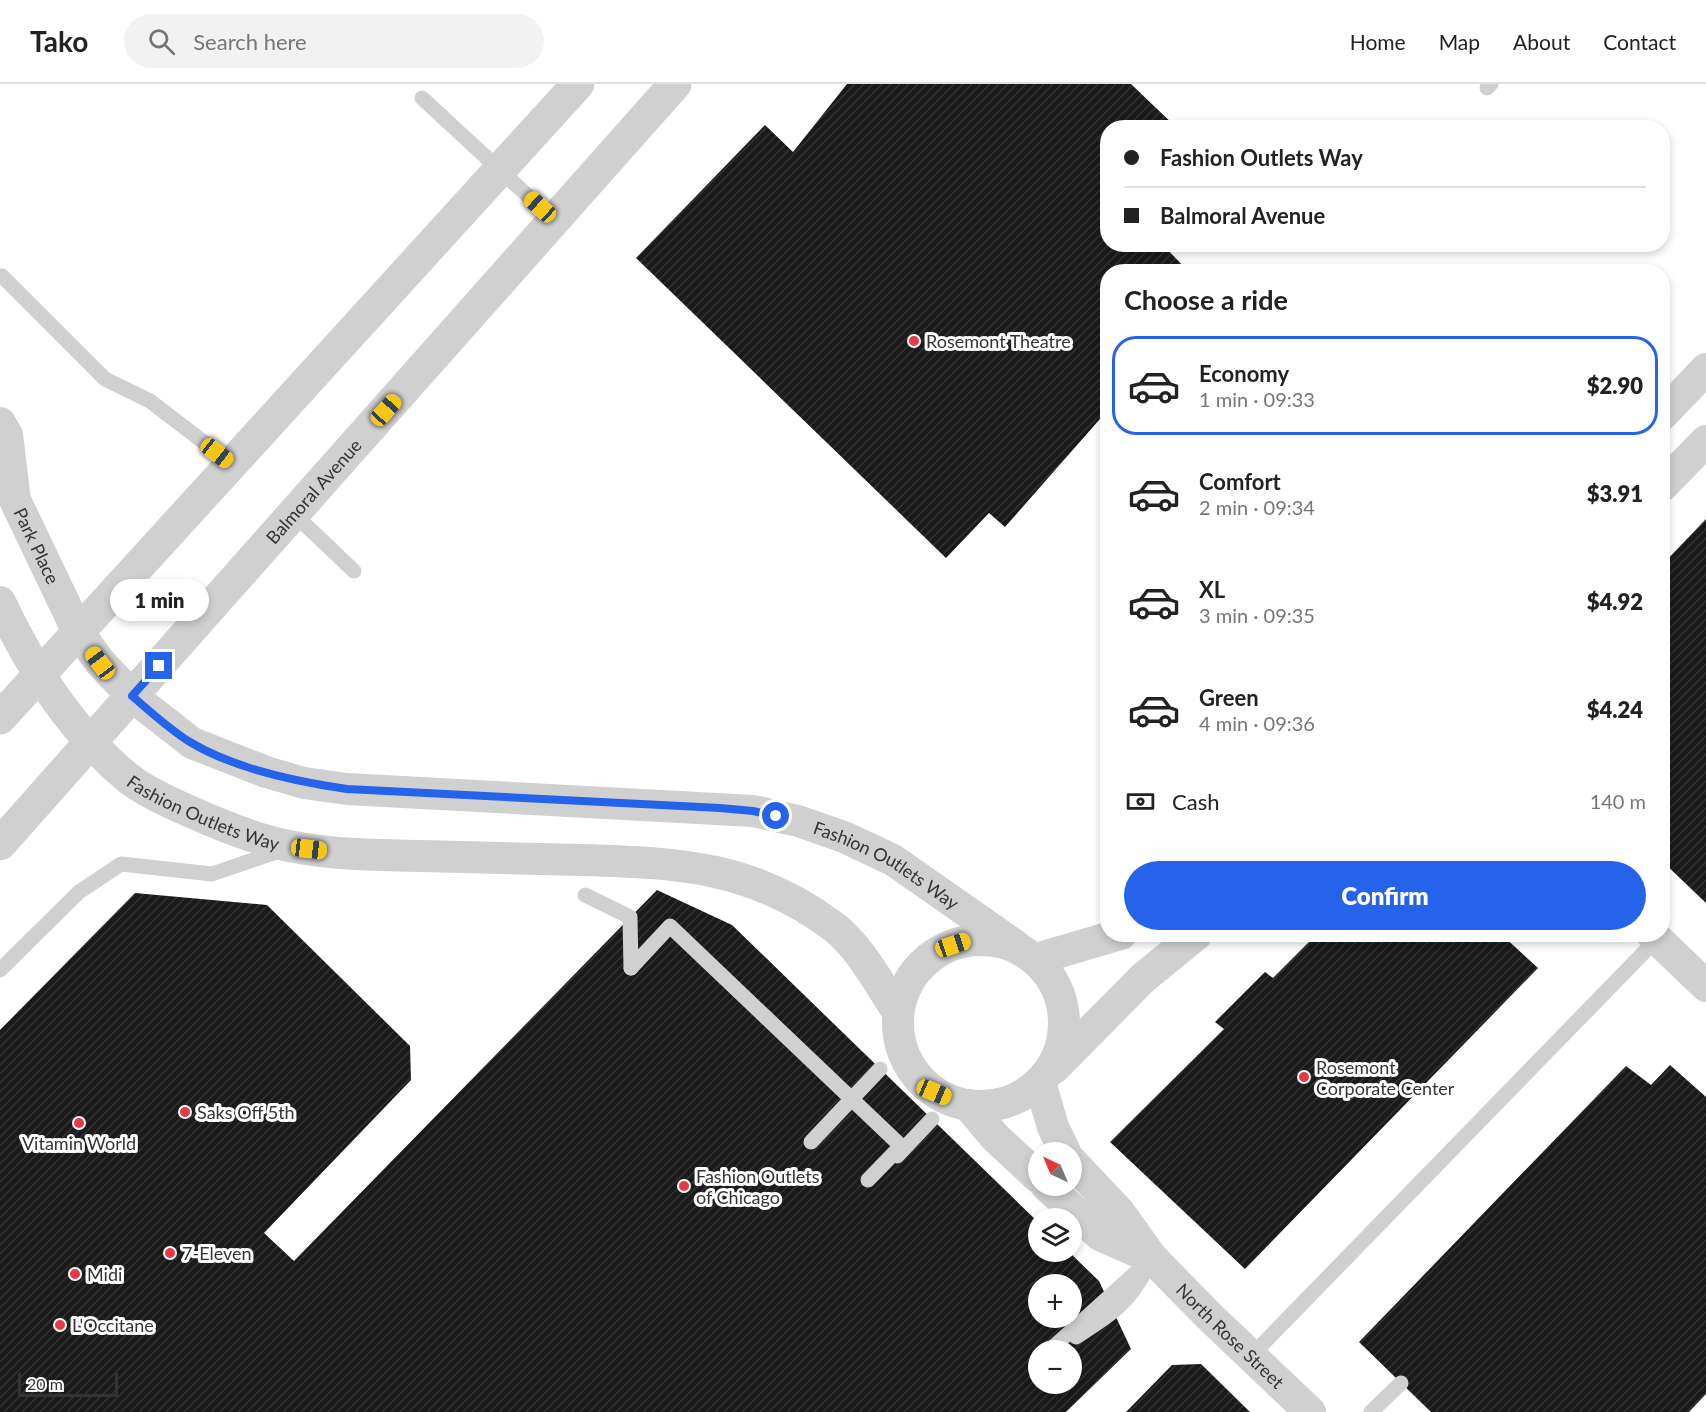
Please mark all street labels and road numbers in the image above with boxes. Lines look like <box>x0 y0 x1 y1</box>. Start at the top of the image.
street label: Balmoral Avenue <box>261 434 366 548</box>
street label: Park Place <box>9 504 64 587</box>
street label: Fashion Outlets Way <box>123 770 282 855</box>
street label: Fashion Outlets Way <box>811 816 964 914</box>
street label: North Rose Street <box>1172 1278 1289 1393</box>

